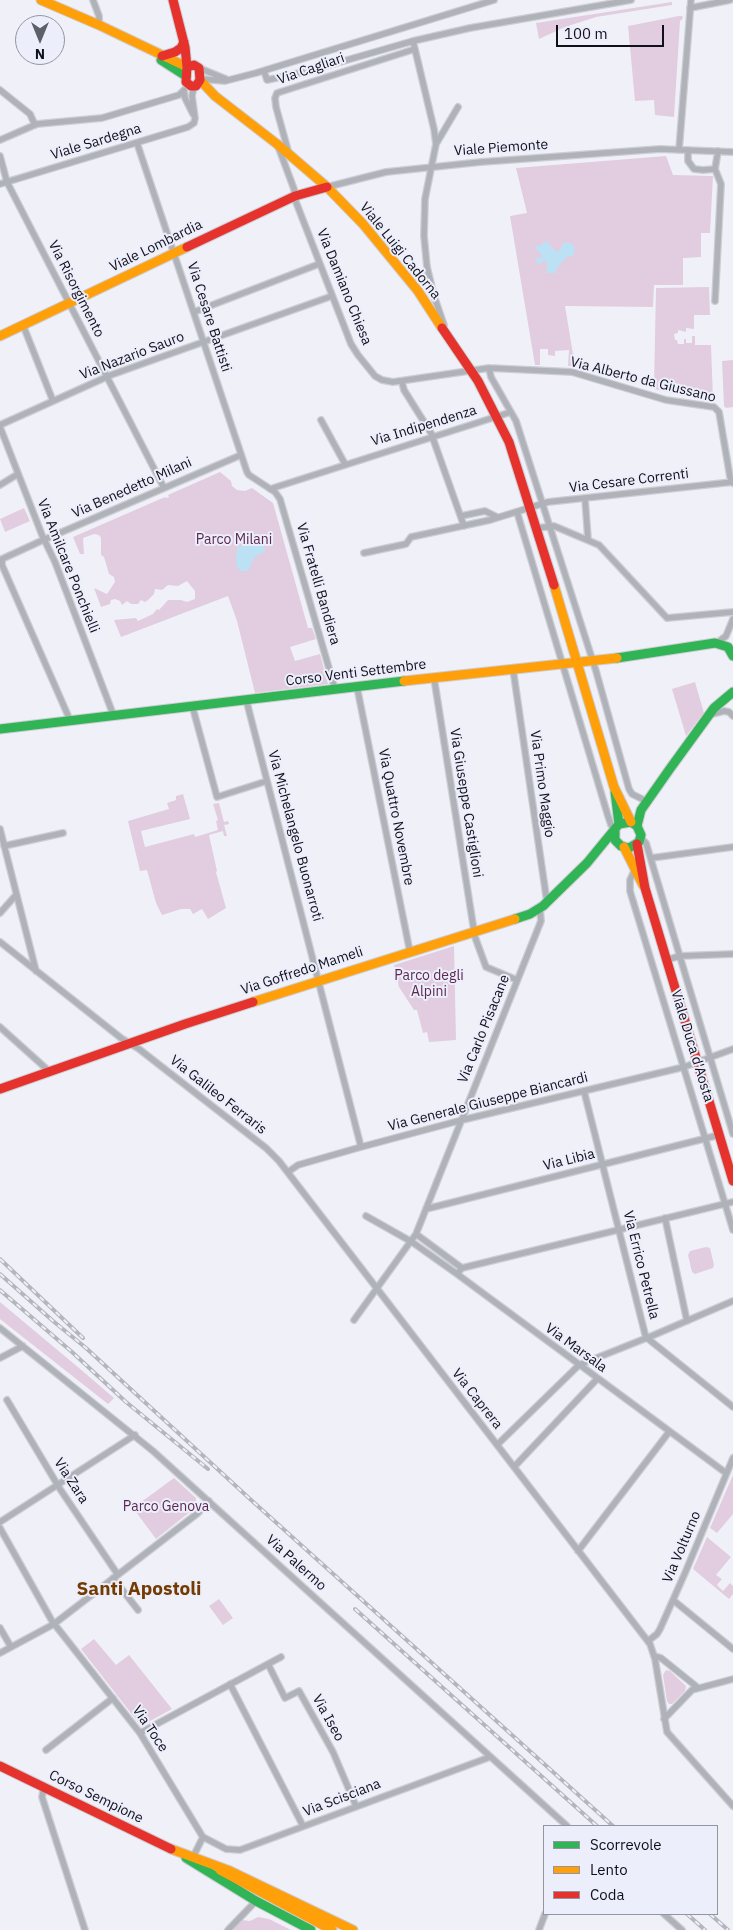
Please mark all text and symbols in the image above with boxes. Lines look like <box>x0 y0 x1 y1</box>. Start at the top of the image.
north arrow <box>15 15 65 65</box>
scale bar <box>558 15 666 47</box>
text: 100 m <box>564 24 608 43</box>
text: N <box>35 45 45 63</box>
street label: Via Cagliari <box>275 50 347 88</box>
street label: Viale Sardegna <box>49 120 143 164</box>
street label: Viale Piemonte <box>453 136 549 160</box>
street label: Viale Luigi Cadorna <box>356 199 444 303</box>
street label: Viale Lombardia <box>107 216 205 276</box>
street label: Via Damiano Chiesa <box>313 226 375 348</box>
street label: Via Risorgimento <box>44 238 108 340</box>
street label: Via Cesare Battisti <box>183 260 235 374</box>
street label: Via Nazario Sauro <box>77 328 187 384</box>
street label: Via Alberto da Giussano <box>568 354 718 406</box>
street label: Via Indipendenza <box>369 402 479 450</box>
street label: Via Benedetto Milani <box>69 454 195 522</box>
street label: Via Cesare Correnti <box>568 465 690 497</box>
street label: Via Amilcare Ponchielli <box>33 497 103 635</box>
street label: Via Fratelli Bandiera <box>293 521 343 647</box>
park label: Parco Milani <box>196 532 272 548</box>
street label: Corso Venti Settembre <box>285 656 427 690</box>
street label: Via Giuseppe Castiglioni <box>446 727 486 879</box>
street label: Via Primo Maggio <box>526 729 558 839</box>
street label: Via Quattro Novembre <box>374 747 418 887</box>
street label: Via Michelangelo Buonarroti <box>264 749 326 923</box>
street label: Via Goffredo Mameli <box>239 943 365 999</box>
park label: Parco degli Alpini <box>394 968 464 1000</box>
street label: Via Carlo Pisacane <box>455 972 513 1086</box>
street label: Viale Duca d'Aosta <box>667 988 717 1104</box>
street label: Via Galileo Ferraris <box>166 1052 270 1138</box>
street label: Via Generale Giuseppe Biancardi <box>386 1069 590 1135</box>
street label: Via Libia <box>542 1146 596 1174</box>
street label: Via Errico Petrella <box>619 1209 663 1321</box>
street label: Via Marsala <box>542 1320 610 1376</box>
street label: Via Caprera <box>448 1365 506 1433</box>
street label: Via Zara <box>50 1455 92 1507</box>
park label: Parco Genova <box>123 1499 209 1515</box>
street label: Via Volturno <box>659 1509 705 1585</box>
street label: Via Palermo <box>262 1532 330 1594</box>
district label: Santi Apostoli <box>76 1579 202 1601</box>
street label: Via Iseo <box>308 1692 348 1744</box>
street label: Via Toce <box>128 1703 172 1755</box>
street label: Corso Sempione <box>46 1767 146 1827</box>
street label: Via Scisciana <box>301 1776 383 1820</box>
legend <box>543 1825 718 1915</box>
text: Scorrevole <box>590 1835 662 1854</box>
text: Lento <box>590 1860 628 1879</box>
text: Coda <box>590 1885 624 1904</box>

